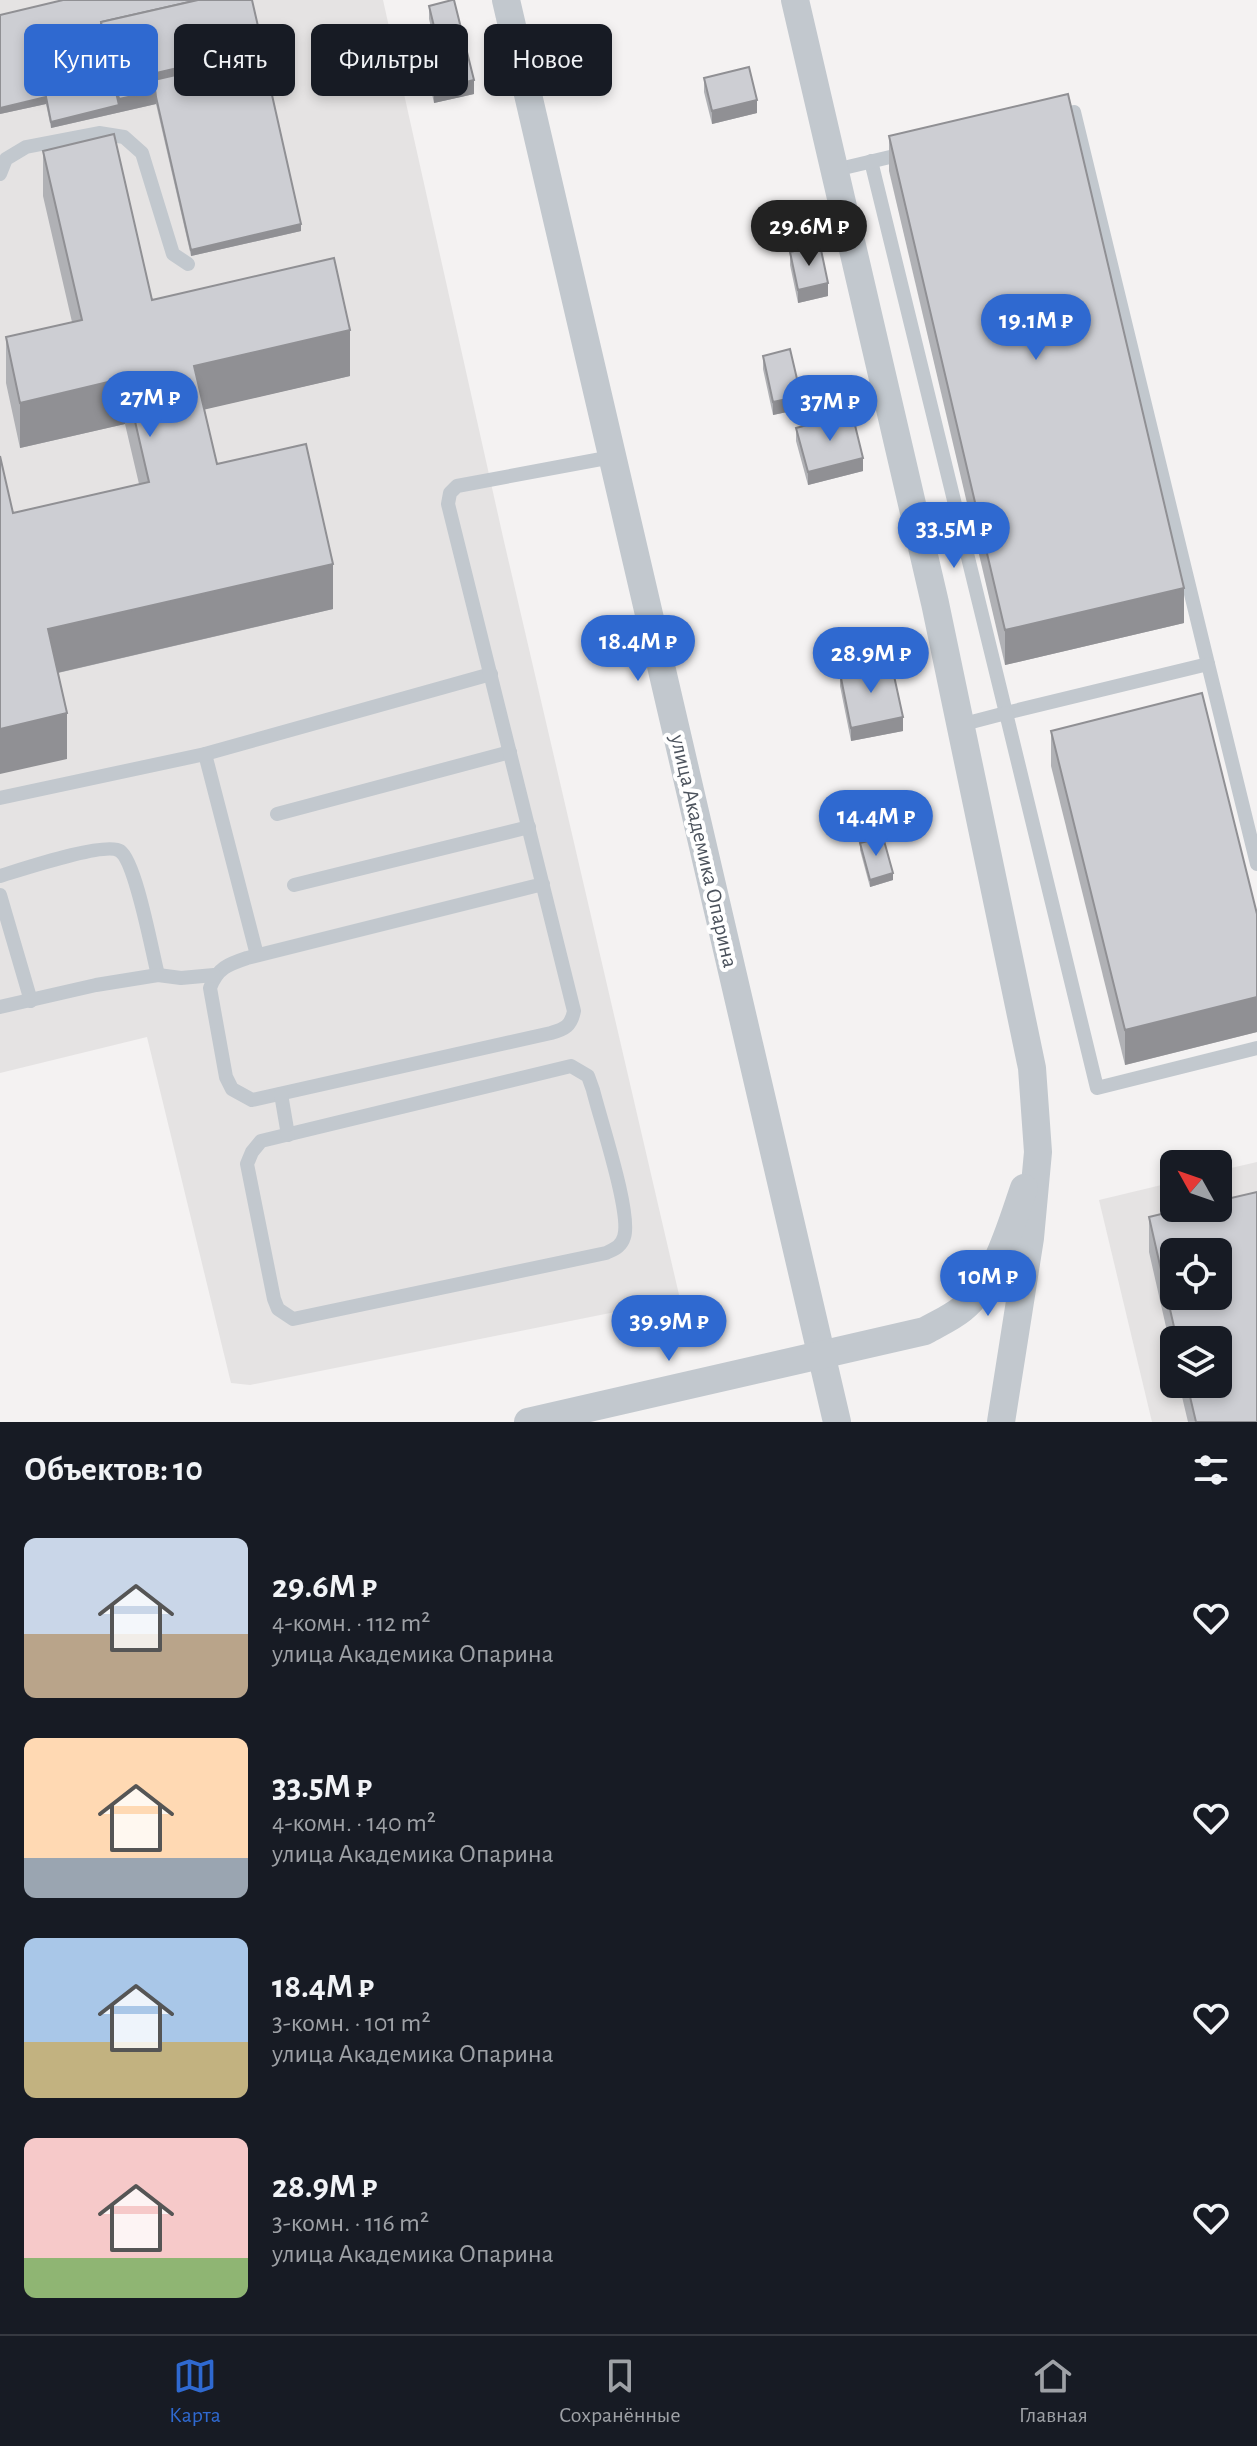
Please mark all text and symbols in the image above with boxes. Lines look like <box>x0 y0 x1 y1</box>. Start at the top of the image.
chip: Купить <box>24 24 158 96</box>
chip: Снять <box>174 24 295 96</box>
chip: Фильтры <box>311 24 468 96</box>
chip: Новое <box>484 24 612 96</box>
pin: 29.6M ₽ <box>735 200 883 268</box>
text: 29.6M ₽ <box>769 213 849 239</box>
pin: 19.1M ₽ <box>962 294 1110 362</box>
text: 19.1M ₽ <box>999 307 1073 333</box>
pin: 27M ₽ <box>94 371 206 439</box>
pin: 37M ₽ <box>774 375 886 443</box>
text: 27M ₽ <box>120 384 180 410</box>
text: 37M ₽ <box>800 388 860 414</box>
pin: 33.5M ₽ <box>880 502 1028 570</box>
text: 33.5M ₽ <box>916 515 992 541</box>
pin: 18.4M ₽ <box>564 615 712 683</box>
pin: 28.9M ₽ <box>797 627 945 695</box>
text: 18.4M ₽ <box>599 628 677 654</box>
text: 28.9M ₽ <box>831 640 911 666</box>
street label: улица Академика Опарина <box>666 731 742 970</box>
pin: 14.4M ₽ <box>802 790 950 858</box>
text: 14.4M ₽ <box>837 803 915 829</box>
north arrow <box>1160 1150 1232 1222</box>
map controls <box>1160 1150 1232 1398</box>
button: locate <box>1160 1238 1232 1310</box>
pin: 10M ₽ <box>932 1250 1044 1318</box>
text: 10M ₽ <box>958 1263 1018 1289</box>
pin: 39.9M ₽ <box>595 1295 743 1363</box>
text: 39.9M ₽ <box>629 1308 709 1334</box>
button: layers <box>1160 1326 1232 1398</box>
icon: filters <box>1189 1448 1233 1492</box>
text: Объектов: 10 <box>24 1453 203 1487</box>
icon: home <box>88 1570 184 1666</box>
text: 29.6M ₽ <box>272 1570 377 1604</box>
icon: heart <box>1189 1596 1233 1640</box>
text: 4-комн. · 112 m² <box>272 1610 430 1636</box>
text: улица Академика Опарина <box>272 1641 554 1667</box>
icon: home <box>88 1770 184 1866</box>
text: 33.5M ₽ <box>272 1770 372 1804</box>
icon: heart <box>1189 1796 1233 1840</box>
text: 4-комн. · 140 m² <box>272 1810 436 1836</box>
text: улица Академика Опарина <box>272 1841 554 1867</box>
icon: home <box>88 1970 184 2066</box>
text: 18.4M ₽ <box>272 1970 374 2004</box>
icon: heart <box>1189 1996 1233 2040</box>
text: 3-комн. · 101 m² <box>272 2010 430 2036</box>
text: улица Академика Опарина <box>272 2041 554 2067</box>
icon: home <box>88 2170 184 2266</box>
text: 28.9M ₽ <box>272 2170 377 2204</box>
icon: heart <box>1189 2196 1233 2240</box>
text: 3-комн. · 116 m² <box>272 2210 429 2236</box>
text: улица Академика Опарина <box>272 2241 554 2267</box>
tab: Карта <box>169 2354 221 2428</box>
tab: Сохранённые <box>559 2354 681 2428</box>
tab: Главная <box>1019 2354 1088 2428</box>

